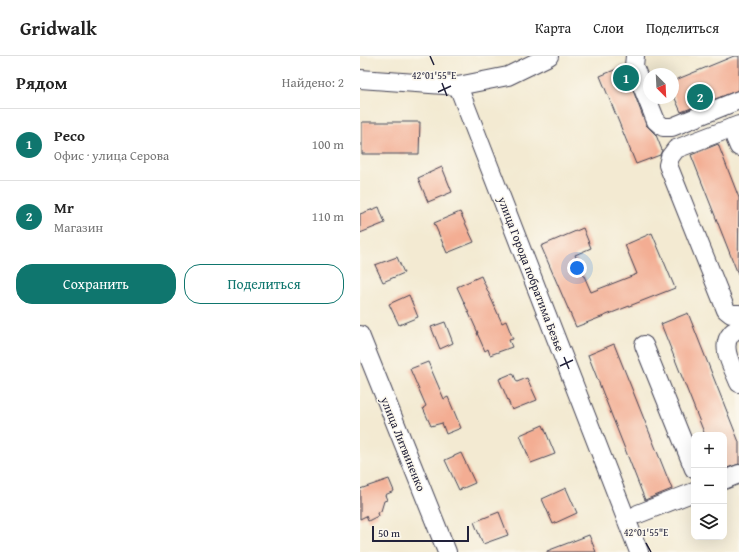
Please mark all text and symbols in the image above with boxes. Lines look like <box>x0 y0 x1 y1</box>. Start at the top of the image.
text: Gridwalk <box>20 14 97 42</box>
text: Карта <box>535 18 571 38</box>
text: Слои <box>593 18 624 38</box>
text: Поделиться <box>646 18 719 38</box>
pin: 1 <box>613 63 639 93</box>
text: 42°01'55"E <box>412 68 456 83</box>
north arrow <box>643 68 679 104</box>
text: Рядом <box>16 70 67 95</box>
text: Найдено: 2 <box>282 73 344 92</box>
pin: 2 <box>687 82 713 112</box>
text: Ресо <box>54 125 85 146</box>
text: 1 <box>26 135 32 154</box>
text: 100 m <box>312 135 344 154</box>
text: Офис · улица Серова <box>54 146 169 165</box>
street label: улица Города побратима Безье <box>494 193 569 354</box>
text: Mr <box>54 197 74 218</box>
text: 2 <box>26 207 32 226</box>
text: 110 m <box>312 207 344 226</box>
text: Магазин <box>54 218 103 237</box>
your location <box>567 258 587 278</box>
button: Сохранить <box>16 264 176 304</box>
button: Поделиться <box>184 264 344 304</box>
street label: улица Литвиненко <box>376 393 430 494</box>
map controls <box>691 432 727 540</box>
button: + <box>691 432 727 468</box>
button: − <box>691 468 727 504</box>
button: layers <box>691 504 727 540</box>
scale bar <box>372 524 469 543</box>
text: 50 m <box>378 525 400 541</box>
text: 42°01'55"E <box>624 525 668 540</box>

